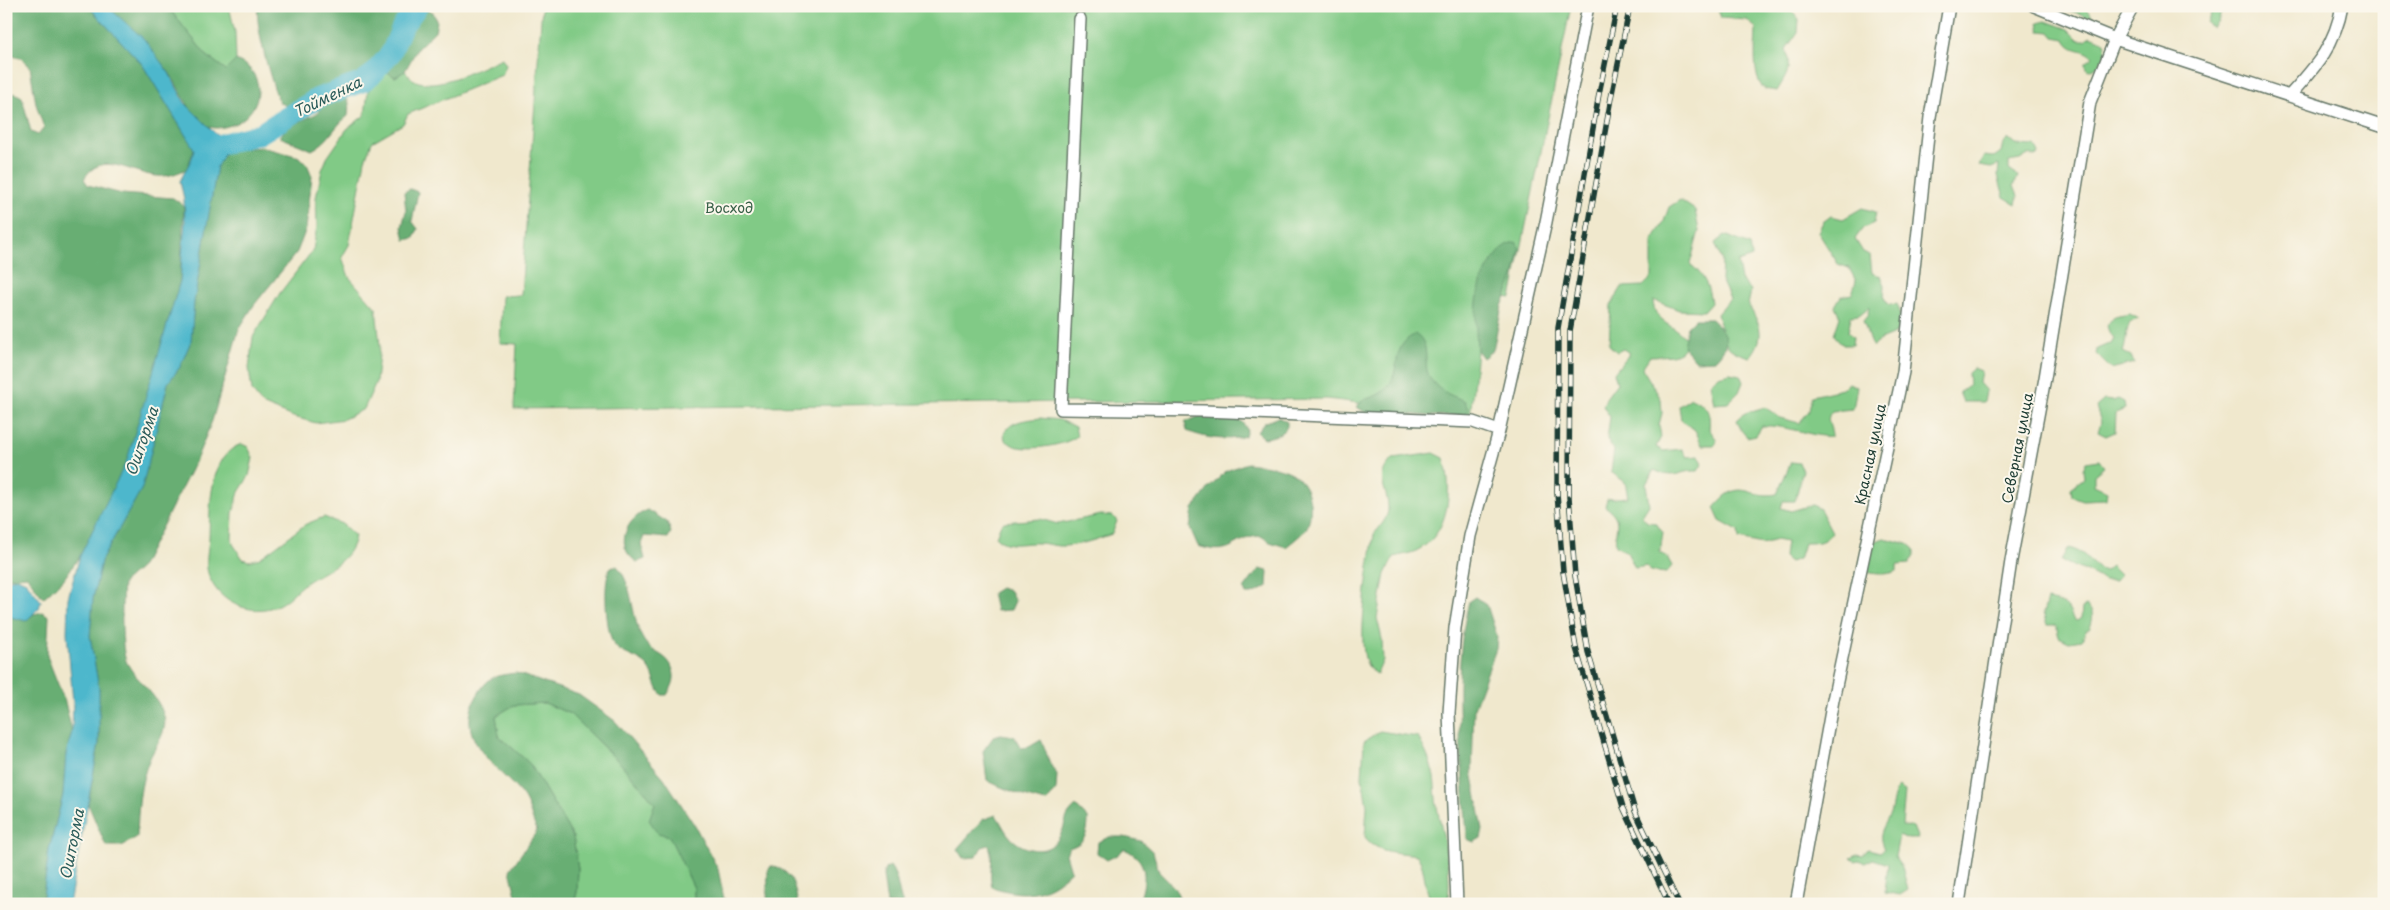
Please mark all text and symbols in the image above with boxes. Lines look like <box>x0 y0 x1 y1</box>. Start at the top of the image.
water label: Тойменка <box>289 69 365 122</box>
park label: Восход <box>705 197 753 218</box>
street label: Северная улица <box>1996 391 2038 505</box>
street label: Красная улица <box>1849 401 1891 506</box>
water label: Ошторма <box>119 403 164 478</box>
water label: Ошторма <box>53 806 89 881</box>

